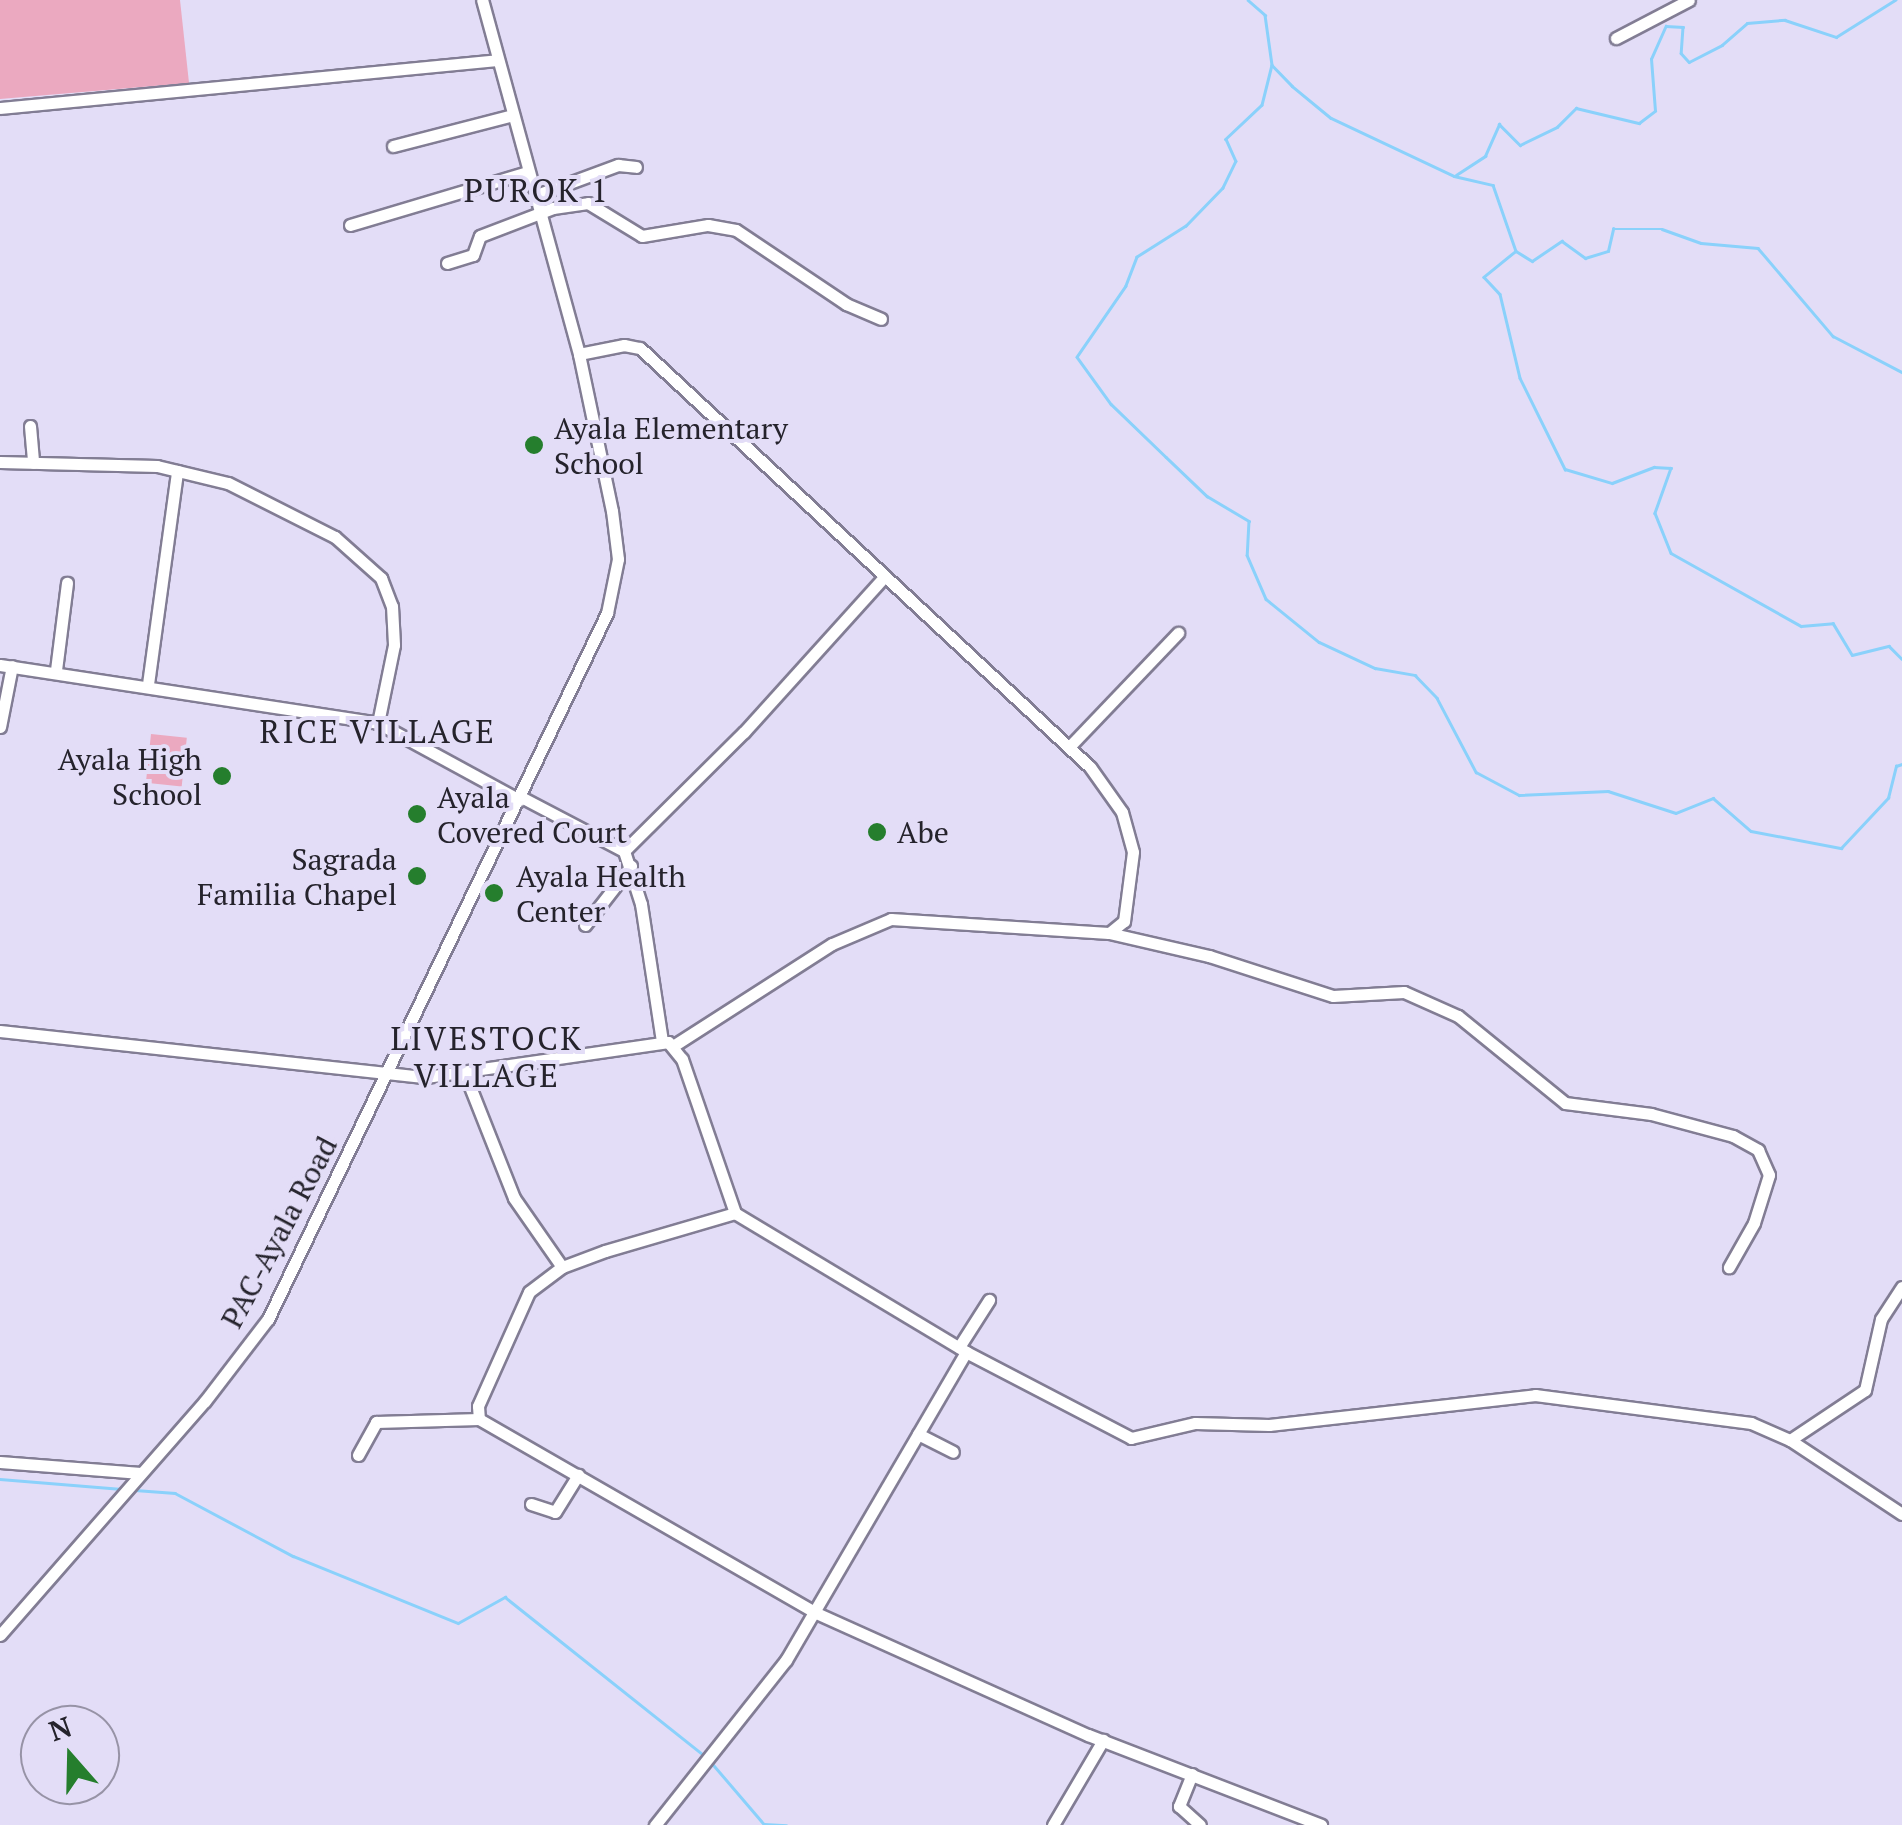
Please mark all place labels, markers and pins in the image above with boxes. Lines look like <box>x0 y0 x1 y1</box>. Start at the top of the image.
place label: Ayala Elementary School <box>554 410 788 480</box>
marker: Ayala Elementary School <box>523 434 545 456</box>
place label: Ayala High School <box>58 741 202 812</box>
marker: Ayala High School <box>211 765 233 787</box>
place label: Ayala Covered Court <box>437 779 627 850</box>
marker: Ayala Covered Court <box>406 803 428 825</box>
place label: Abe <box>897 814 949 850</box>
marker: Abe <box>866 821 888 843</box>
place label: Sagrada Familia Chapel <box>197 841 397 912</box>
place label: Ayala Health Center <box>516 858 686 928</box>
marker: Sagrada Familia Chapel <box>406 865 428 887</box>
marker: Ayala Health Center <box>481 880 507 906</box>

